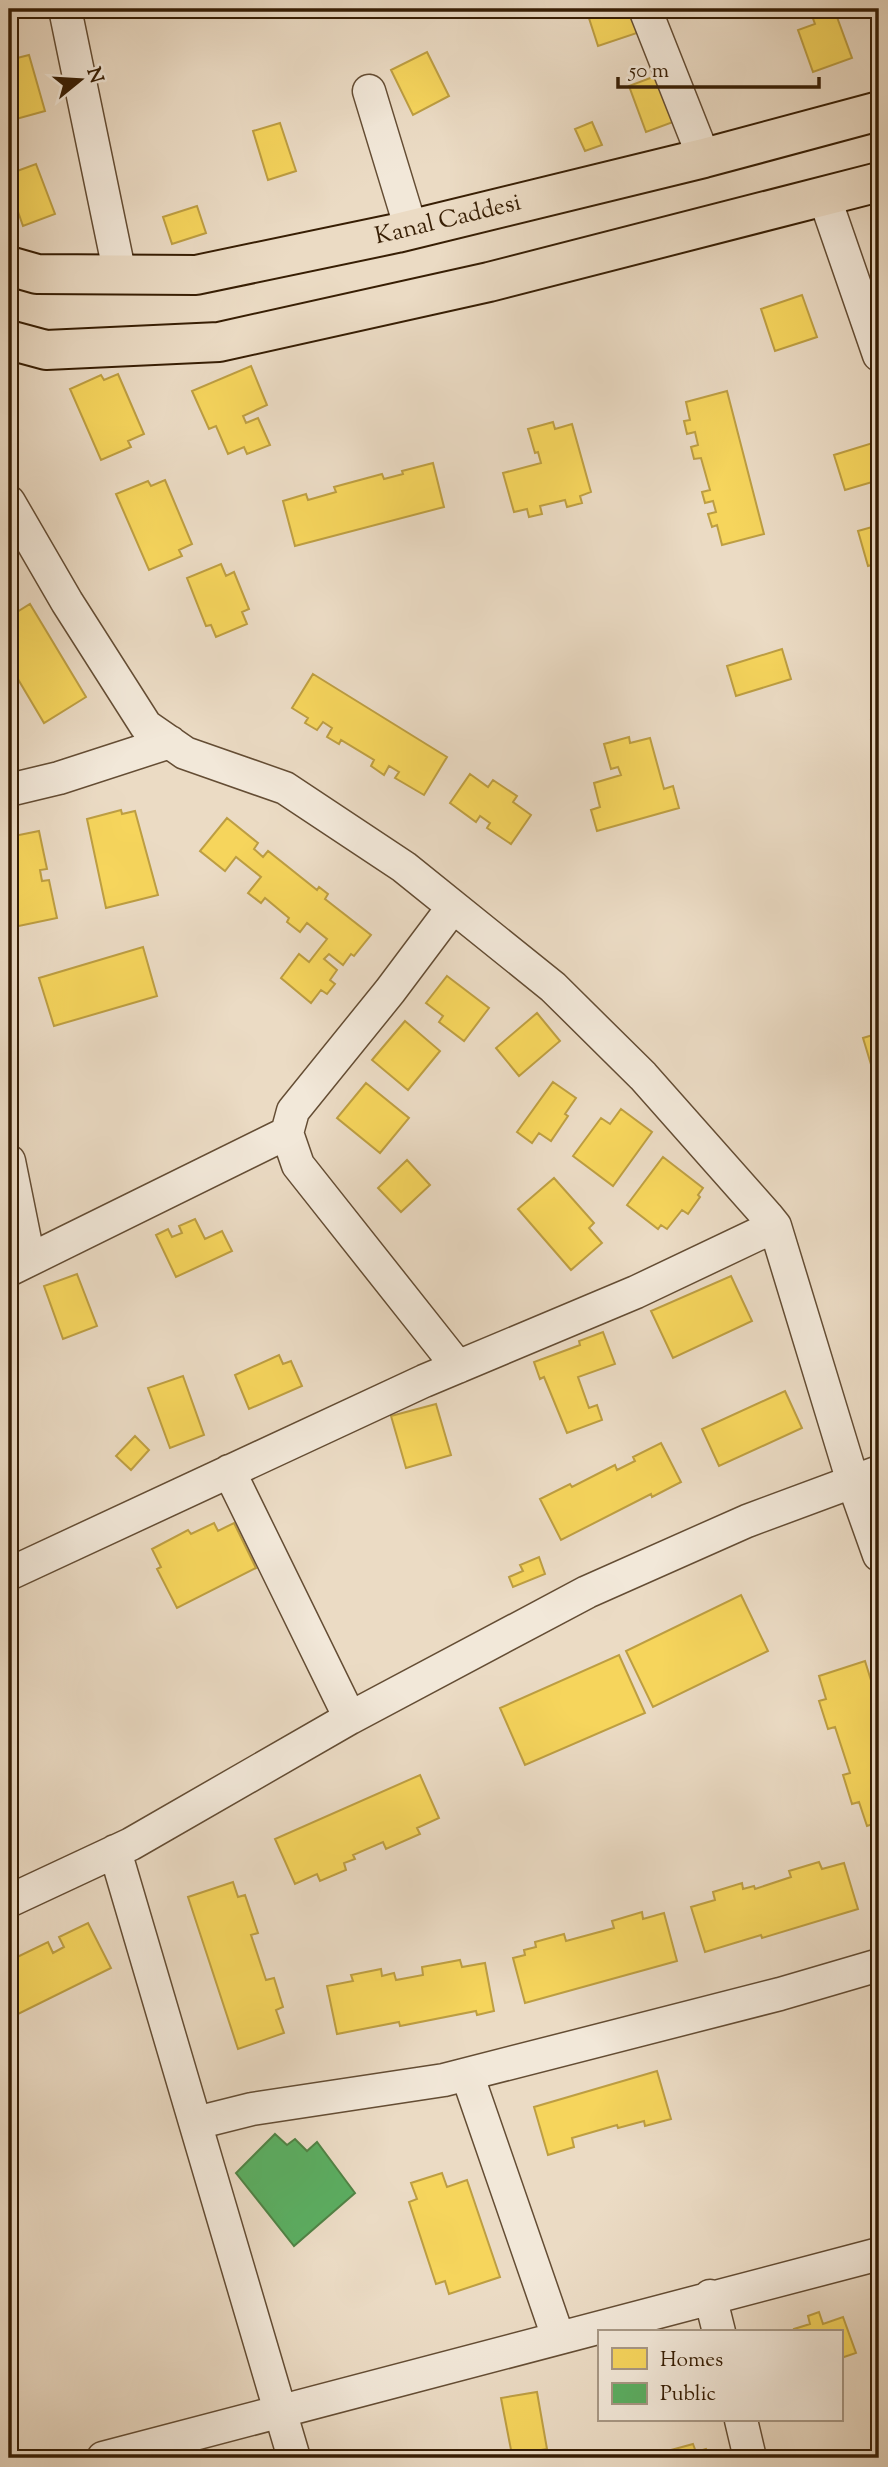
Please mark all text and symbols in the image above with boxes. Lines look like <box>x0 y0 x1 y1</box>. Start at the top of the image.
north arrow <box>46 46 116 116</box>
scale bar <box>618 46 820 90</box>
text: 50 m <box>628 57 669 87</box>
text: N <box>79 64 109 87</box>
street label: Kanal Caddesi <box>372 186 525 254</box>
legend <box>598 2330 842 2422</box>
text: Homes <box>660 2346 723 2376</box>
text: Public <box>660 2380 716 2410</box>

